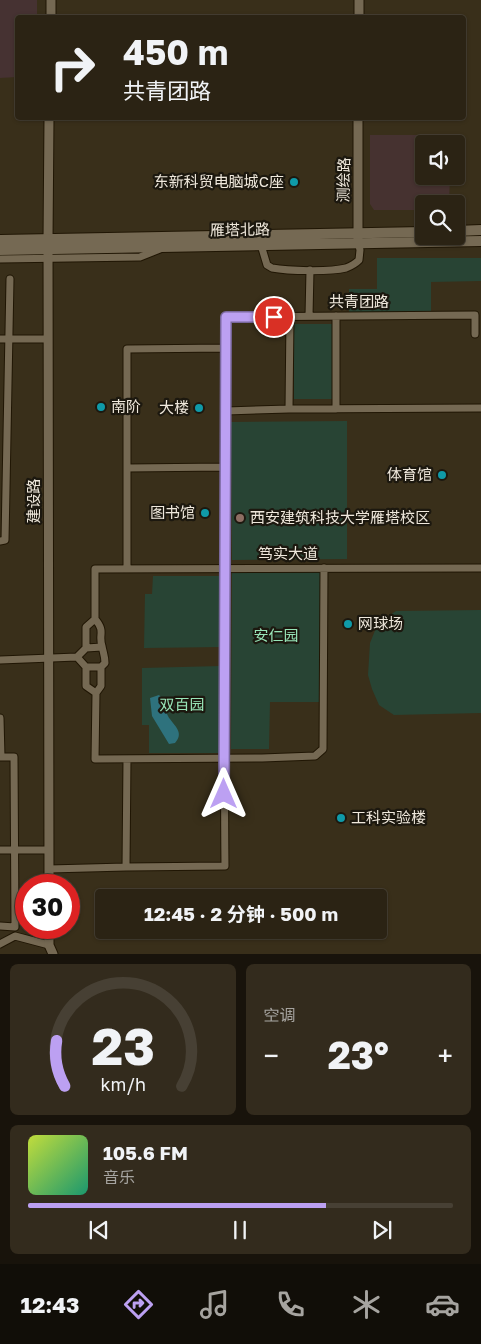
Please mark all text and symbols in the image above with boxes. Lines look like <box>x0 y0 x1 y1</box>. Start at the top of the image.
text: 450 m <box>123 31 228 73</box>
icon: right <box>40 35 105 100</box>
text: 共青团路 <box>123 77 211 104</box>
map controls <box>415 135 465 245</box>
button: sound <box>415 135 465 185</box>
street label: 测绘路 <box>334 157 352 203</box>
place label: 东新科贸电脑城C座 <box>154 172 284 190</box>
marker: 东新科贸电脑城C座 <box>288 176 300 188</box>
button: search <box>415 195 465 245</box>
street label: 雁塔北路 <box>210 219 270 239</box>
street label: 共青团路 <box>329 292 389 310</box>
pin <box>253 296 295 338</box>
icon: arrive <box>260 303 288 331</box>
place label: 南阶 <box>111 397 141 415</box>
place label: 大楼 <box>159 398 189 416</box>
marker: 南阶 <box>95 401 107 413</box>
marker: 大楼 <box>193 402 205 414</box>
place label: 体育馆 <box>387 465 432 483</box>
marker: 体育馆 <box>436 469 448 481</box>
street label: 建设路 <box>24 478 42 524</box>
place label: 图书馆 <box>150 503 195 521</box>
marker: 图书馆 <box>199 507 211 519</box>
place label: 西安建筑科技大学雁塔校区 <box>250 508 430 526</box>
marker: 西安建筑科技大学雁塔校区 <box>234 512 246 524</box>
street label: 笃实大道 <box>258 544 318 562</box>
place label: 网球场 <box>358 614 403 632</box>
marker: 网球场 <box>342 618 354 630</box>
park label: 安仁园 <box>253 626 299 644</box>
park label: 双百园 <box>159 695 205 713</box>
position arrow <box>197 767 249 819</box>
place label: 工科实验楼 <box>351 808 426 826</box>
marker: 工科实验楼 <box>335 812 347 824</box>
speed limit sign: 30 <box>15 874 80 939</box>
text: 12:45 · 2 分钟 · 500 m <box>144 902 338 925</box>
text: 空调 <box>264 1005 296 1025</box>
text: 23 <box>91 1014 154 1076</box>
text: 23° <box>328 1032 389 1077</box>
text: − <box>264 1039 279 1072</box>
text: + <box>438 1039 453 1072</box>
text: km/h <box>100 1073 145 1095</box>
text: 105.6 FM <box>103 1141 188 1164</box>
text: 音乐 <box>103 1167 135 1187</box>
icon: previous <box>85 1216 113 1244</box>
icon: pause <box>226 1216 254 1244</box>
icon: next <box>368 1216 396 1244</box>
icon: directions <box>121 1287 156 1322</box>
icon: music <box>197 1287 232 1322</box>
icon: phone <box>273 1287 308 1322</box>
icon: climate <box>349 1287 384 1322</box>
icon: car <box>425 1287 460 1322</box>
text: 12:43 <box>21 1291 80 1318</box>

